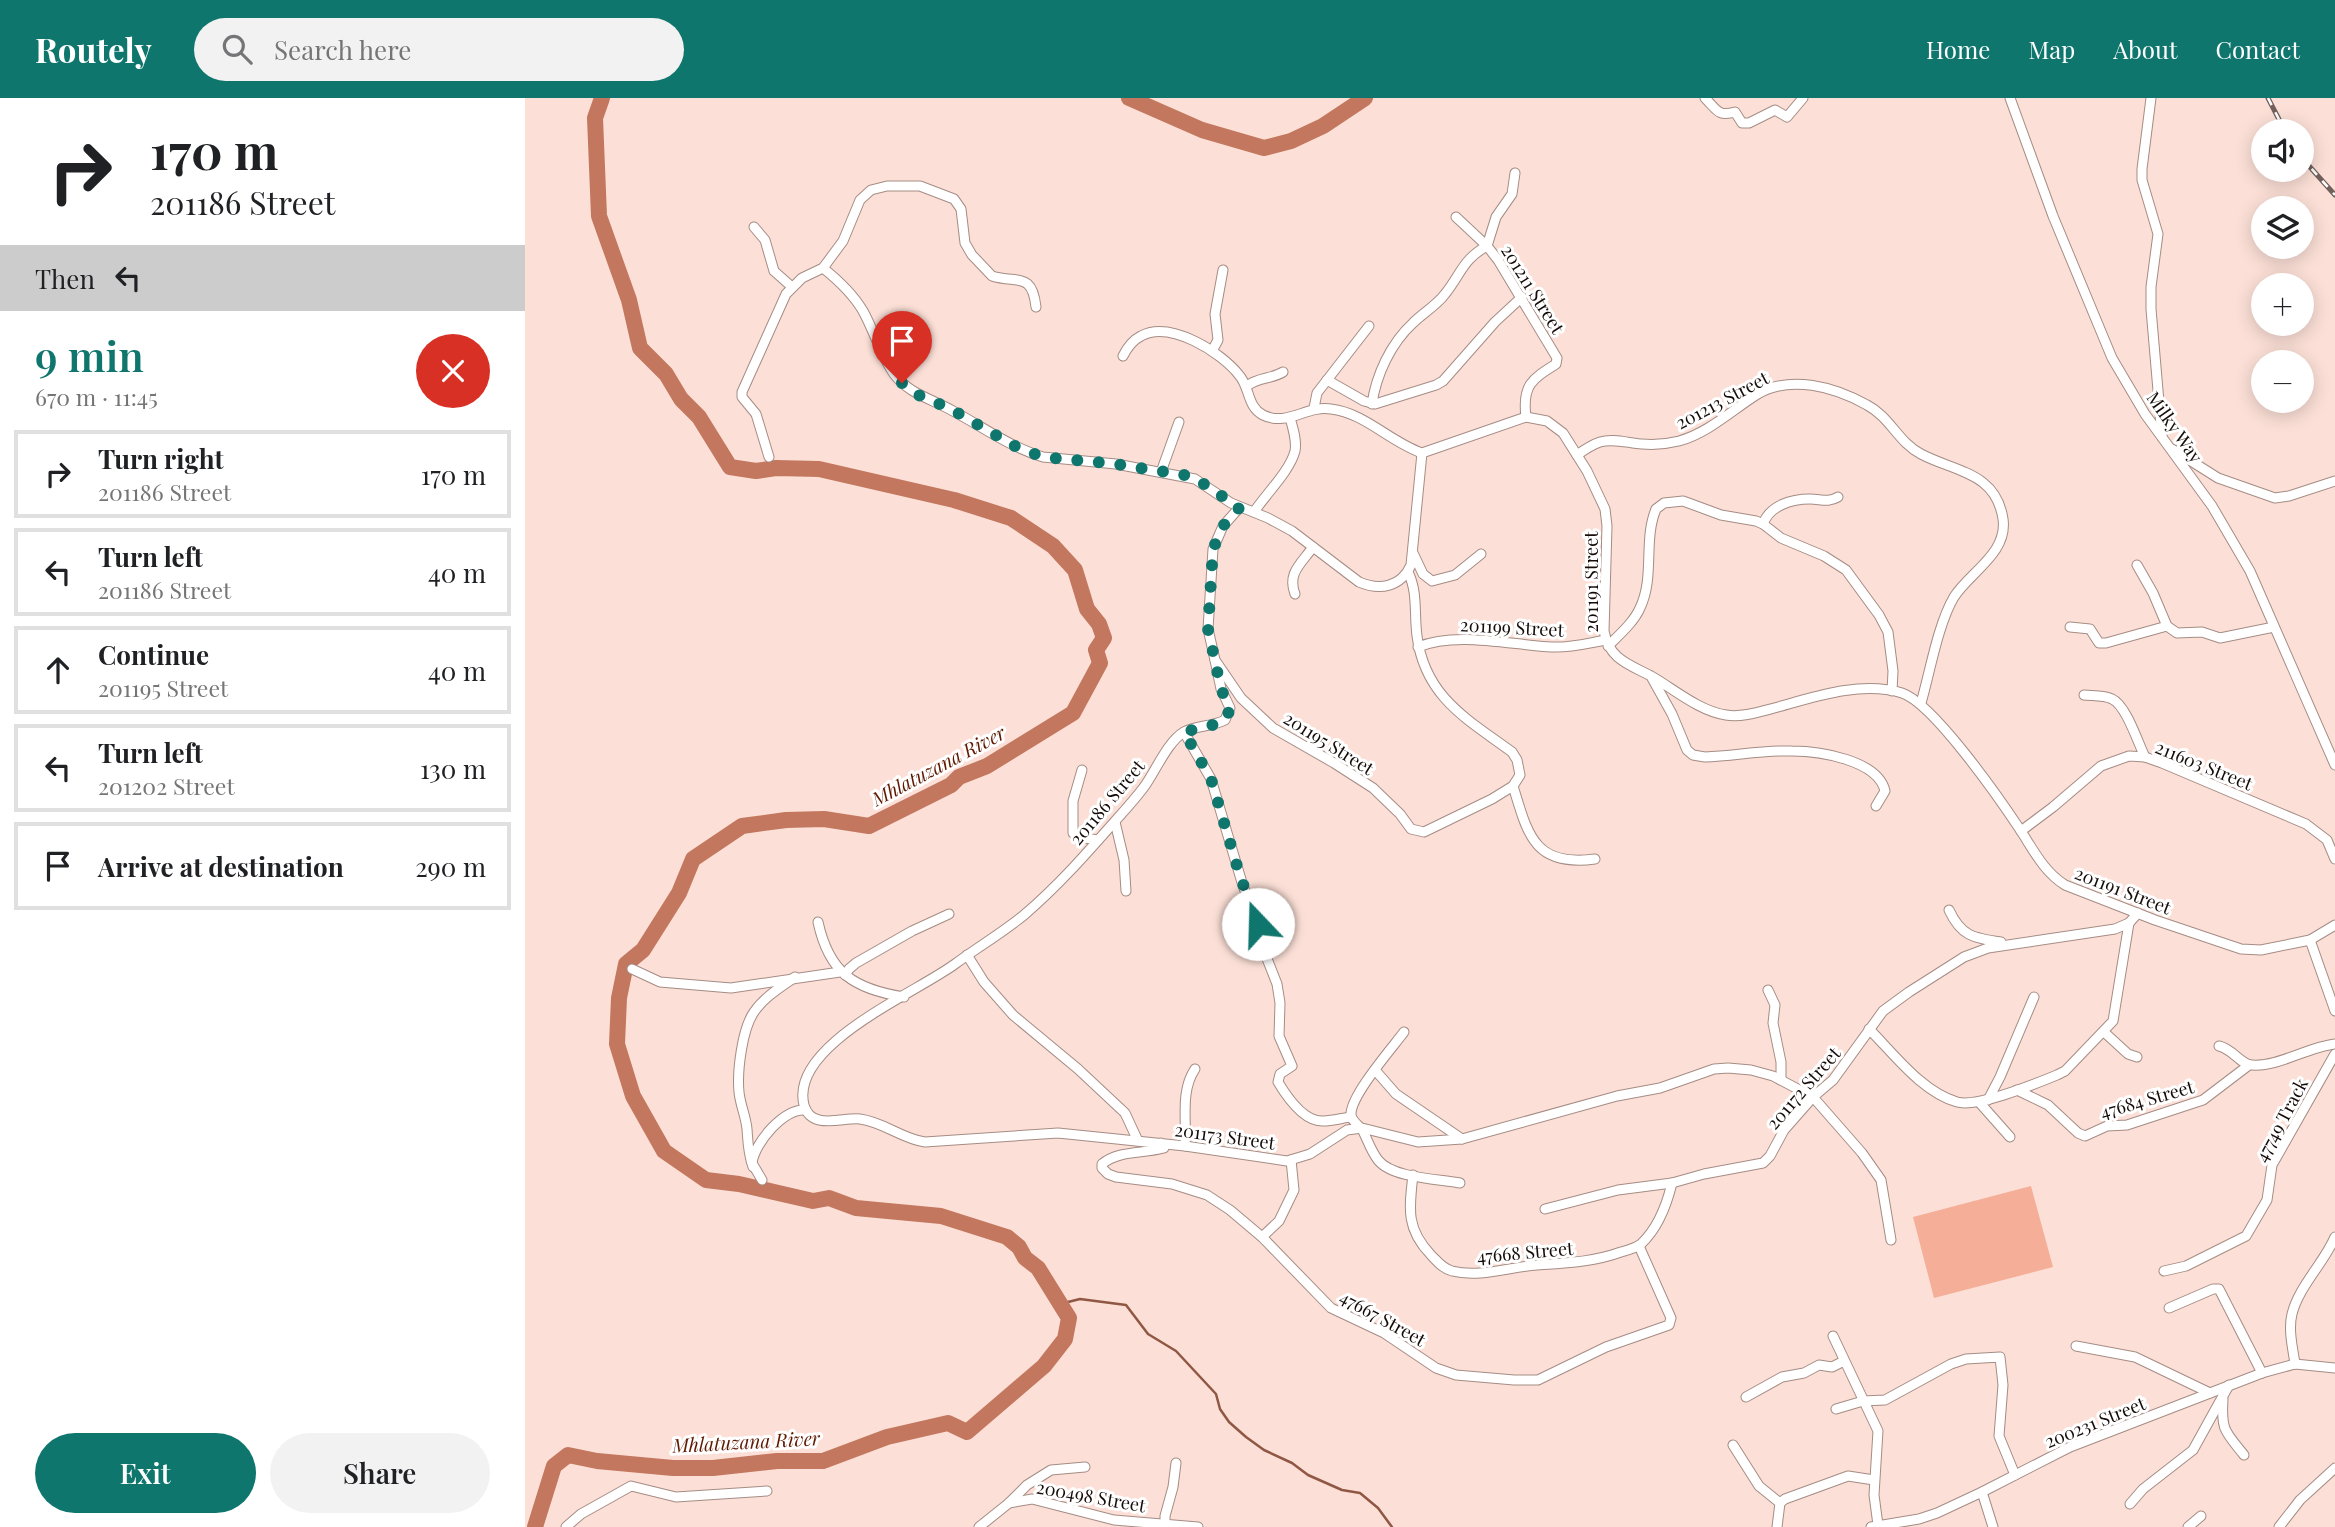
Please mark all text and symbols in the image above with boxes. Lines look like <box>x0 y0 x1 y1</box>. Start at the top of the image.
search box <box>194 18 684 81</box>
text: Routely <box>35 27 152 71</box>
icon: search <box>218 30 256 68</box>
text: Search here <box>274 32 411 67</box>
text: Home <box>1926 33 1990 65</box>
text: Map <box>2028 33 2075 65</box>
text: About <box>2113 33 2177 65</box>
text: Contact <box>2215 33 2300 65</box>
text: 170 m <box>150 117 278 182</box>
map controls <box>2251 119 2314 413</box>
button: sound <box>2251 119 2314 182</box>
icon: right <box>35 126 126 217</box>
text: 201186 Street <box>150 180 335 223</box>
button: layers <box>2251 196 2314 259</box>
street label: 201211 Street <box>1496 240 1570 339</box>
icon: left <box>109 259 147 297</box>
text: Then <box>35 261 95 296</box>
button: + <box>2251 273 2314 336</box>
pin <box>872 311 932 383</box>
icon: arrive <box>883 322 921 360</box>
text: 9 min <box>35 327 144 383</box>
button: close <box>416 334 490 408</box>
button: − <box>2251 350 2314 413</box>
street label: 201213 Street <box>1671 365 1773 435</box>
text: 670 m · 11:45 <box>35 381 158 412</box>
street label: Milky Way <box>2142 387 2208 467</box>
text: Turn right <box>98 441 224 476</box>
icon: right <box>39 455 77 493</box>
text: 170 m <box>421 457 486 492</box>
text: 201186 Street <box>98 476 231 507</box>
street label: 201191 Street <box>1579 531 1603 633</box>
text: Turn left <box>98 539 203 574</box>
icon: left <box>39 553 77 591</box>
text: 40 m <box>428 555 486 590</box>
text: 201186 Street <box>98 574 231 605</box>
street label: 201199 Street <box>1459 612 1565 642</box>
text: Continue <box>98 637 209 672</box>
icon: ahead <box>39 651 77 689</box>
text: 40 m <box>428 653 486 688</box>
text: 201195 Street <box>98 672 228 703</box>
street label: 201195 Street <box>1279 706 1379 781</box>
water label: Mhlatuzana River <box>866 718 1010 812</box>
text: Turn left <box>98 735 203 770</box>
street label: 211603 Street <box>2152 735 2257 796</box>
icon: left <box>39 749 77 787</box>
text: 130 m <box>420 751 486 786</box>
street label: 201186 Street <box>1064 754 1150 850</box>
text: 201202 Street <box>98 770 235 801</box>
icon: arrive <box>39 847 77 885</box>
text: Arrive at destination <box>98 849 344 884</box>
text: 290 m <box>415 849 486 884</box>
street label: 201191 Street <box>2071 861 2175 920</box>
position arrow <box>1221 887 1295 961</box>
street label: 201172 Street <box>1761 1041 1846 1134</box>
street label: 47684 Street <box>2097 1074 2197 1124</box>
street label: 47749 Track <box>2249 1074 2313 1166</box>
street label: 201173 Street <box>1173 1117 1277 1155</box>
street label: 47668 Street <box>1476 1236 1575 1268</box>
street label: 47667 Street <box>1336 1285 1431 1352</box>
street label: 200231 Street <box>2041 1391 2149 1453</box>
water label: Mhlatuzana River <box>671 1424 821 1458</box>
button: Exit <box>35 1433 256 1513</box>
button: Share <box>270 1433 490 1513</box>
street label: 200498 Street <box>1035 1475 1148 1518</box>

